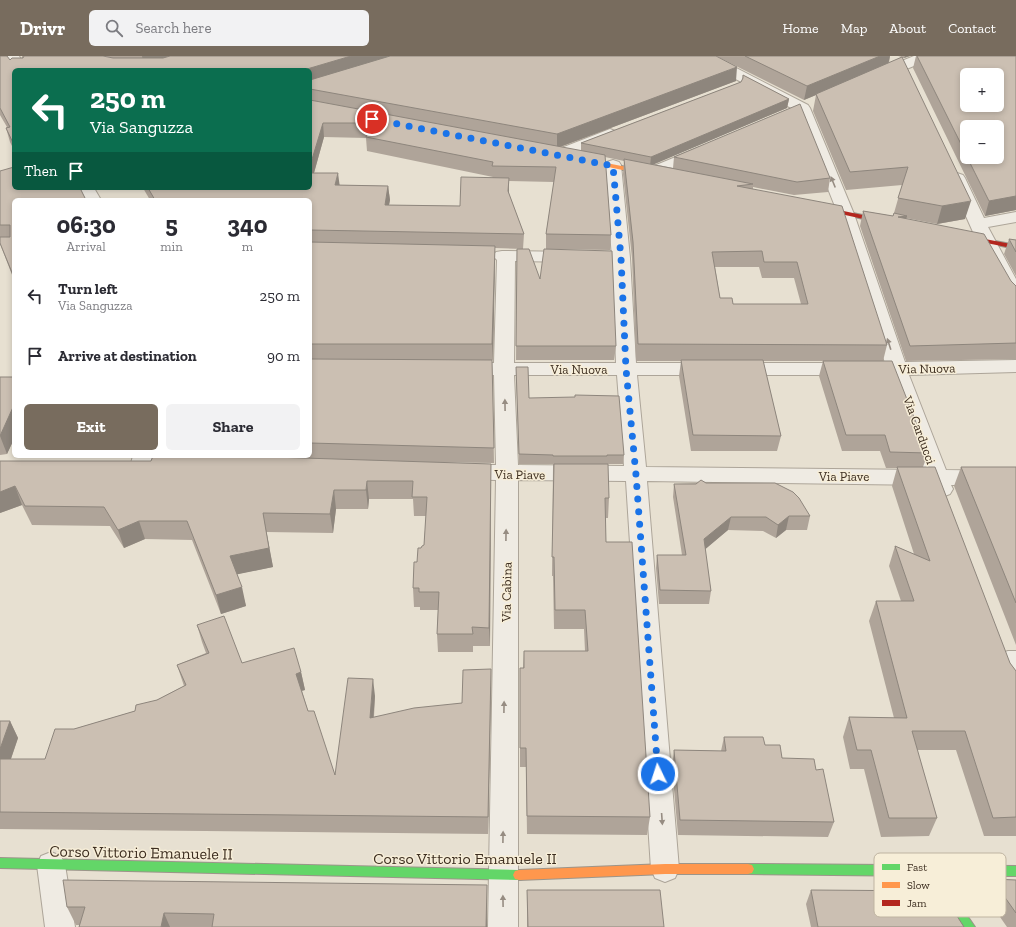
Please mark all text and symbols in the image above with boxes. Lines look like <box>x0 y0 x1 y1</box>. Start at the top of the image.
search box <box>89 10 369 46</box>
text: Drivr <box>20 17 65 40</box>
icon: search <box>103 17 125 39</box>
text: Search here <box>135 19 211 37</box>
text: Home <box>783 20 819 37</box>
text: Map <box>841 20 867 37</box>
text: About <box>889 20 926 37</box>
text: Contact <box>948 20 996 37</box>
map controls <box>960 68 1004 164</box>
button: + <box>960 68 1004 112</box>
text: 250 m <box>90 82 166 115</box>
icon: left <box>24 84 76 136</box>
pin <box>355 102 389 136</box>
icon: arrive <box>361 108 383 130</box>
text: Via Sanguzza <box>90 116 193 138</box>
button: − <box>960 120 1004 164</box>
icon: arrive <box>65 160 87 182</box>
text: Then <box>24 162 57 180</box>
one-way arrow <box>830 176 836 187</box>
text: 06:30 <box>57 210 116 239</box>
text: 5 <box>165 210 178 239</box>
text: 340 <box>227 210 267 239</box>
text: Arrival <box>67 239 106 254</box>
text: min <box>160 239 183 254</box>
text: m <box>242 239 253 254</box>
text: Turn left <box>58 280 118 298</box>
icon: left <box>24 285 46 307</box>
text: 250 m <box>260 287 300 305</box>
text: Via Sanguzza <box>58 298 132 313</box>
one-way arrow <box>886 338 892 350</box>
icon: arrive <box>24 345 46 367</box>
text: Arrive at destination <box>58 347 197 365</box>
text: 90 m <box>267 347 300 365</box>
street label: Via Nuova <box>897 360 956 377</box>
street label: Via Nuova <box>549 362 608 377</box>
street label: Via Carducci <box>900 393 939 467</box>
one-way arrow <box>502 398 508 411</box>
button: Exit <box>24 404 158 450</box>
button: Share <box>166 404 300 450</box>
street label: Via Piave <box>494 467 545 482</box>
street label: Via Piave <box>818 469 869 484</box>
one-way arrow <box>503 528 509 541</box>
street label: Via Cabina <box>498 561 515 623</box>
one-way arrow <box>501 701 508 713</box>
position arrow <box>637 753 679 795</box>
one-way arrow <box>658 813 665 825</box>
one-way arrow <box>500 830 506 843</box>
street label: Corso Vittorio Emanuele II <box>49 841 233 864</box>
street label: Corso Vittorio Emanuele II <box>373 849 557 868</box>
legend <box>874 853 1006 917</box>
text: Fast <box>907 861 928 874</box>
text: Slow <box>907 879 930 892</box>
one-way arrow <box>500 894 506 907</box>
text: Jam <box>907 897 927 910</box>

